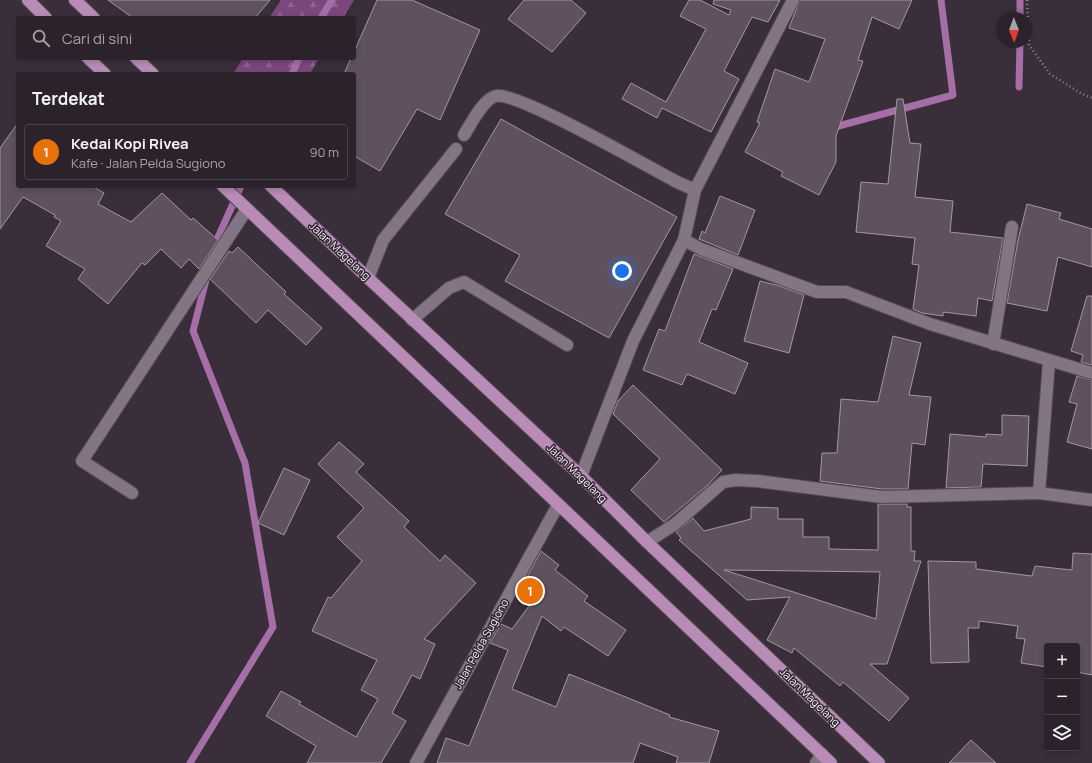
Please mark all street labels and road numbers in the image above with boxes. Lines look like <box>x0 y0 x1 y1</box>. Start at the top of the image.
street label: Jalan Magelang <box>306 218 374 283</box>
street label: Jalan Magelang <box>544 440 611 505</box>
street label: Jalan Pelda Sugiono <box>450 596 512 692</box>
street label: Jalan Magelang <box>777 664 844 729</box>

